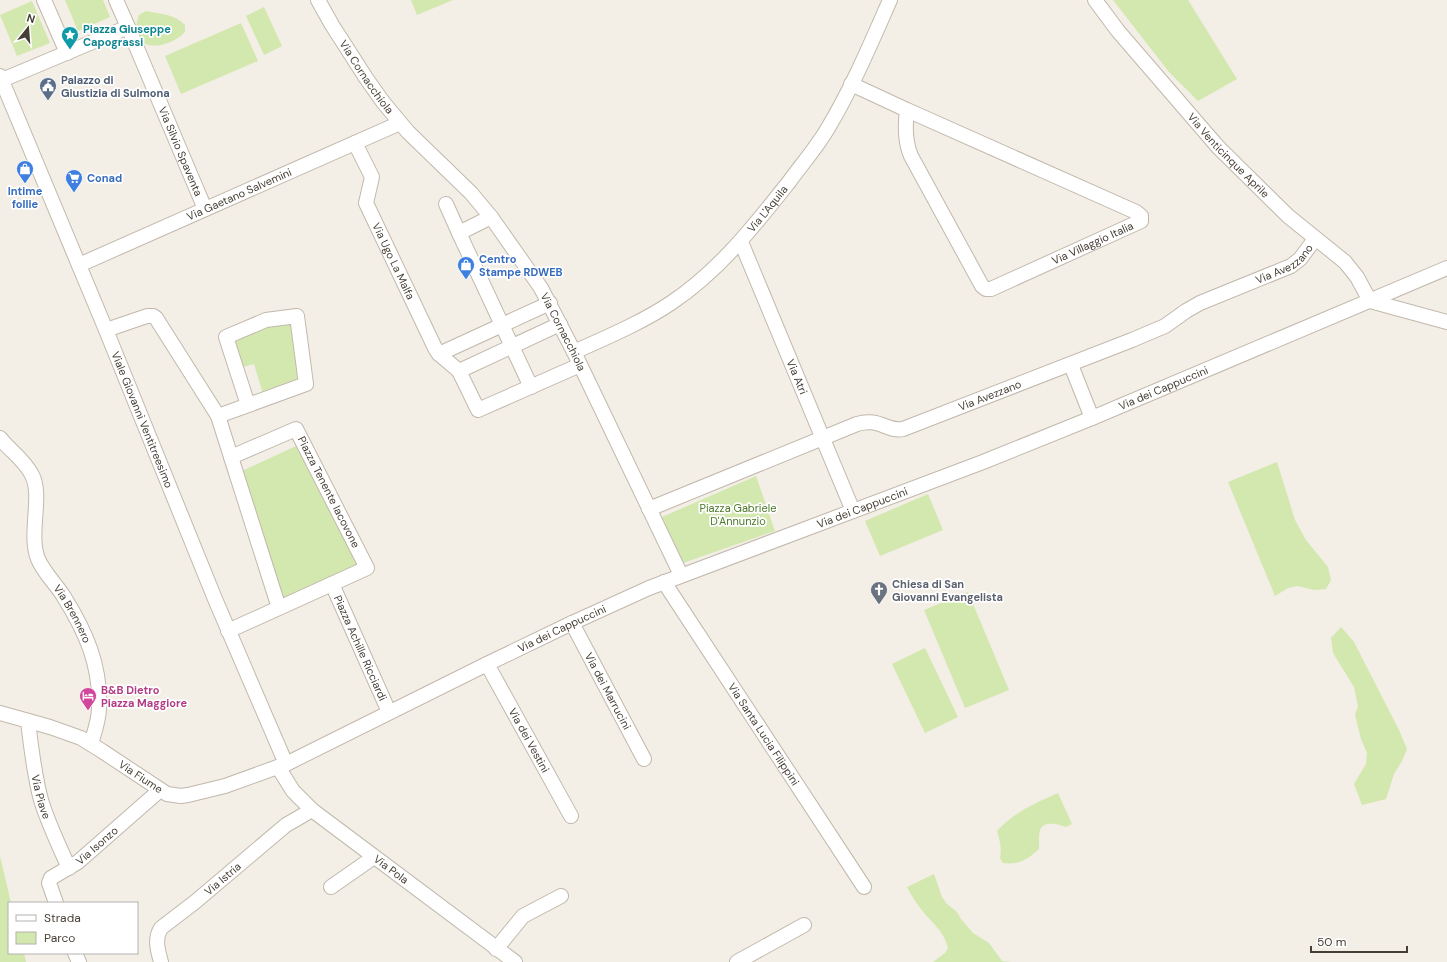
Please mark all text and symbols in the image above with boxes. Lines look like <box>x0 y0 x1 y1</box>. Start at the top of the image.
north arrow <box>8 8 48 48</box>
text: N <box>25 11 37 26</box>
place label: Piazza Giuseppe Capograssi <box>83 22 171 49</box>
place icon: Piazza Giuseppe Capograssi <box>60 25 80 50</box>
street label: Via Cornacchiola <box>336 37 397 117</box>
place label: Palazzo di Giustizia di Sulmona <box>61 73 170 100</box>
public building icon: Palazzo di Giustizia di Sulmona <box>38 76 58 101</box>
street label: Via Silvio Spaventa <box>155 104 206 198</box>
street label: Via Venticinque Aprile <box>1185 110 1272 201</box>
shop icon: Intime follie <box>15 159 35 184</box>
street label: Via Gaetano Salvemini <box>184 165 294 224</box>
supermarket icon: Conad <box>64 168 84 193</box>
place label: Conad <box>87 171 122 185</box>
street label: Via L'Aquila <box>744 183 791 235</box>
place label: Intime follie <box>8 184 43 211</box>
street label: Via Villaggio Italia <box>1049 218 1136 268</box>
street label: Via Ugo La Malfa <box>369 220 418 302</box>
street label: Via Avezzano <box>1253 241 1316 287</box>
place label: Centro Stampe RDWEB <box>479 252 563 279</box>
shop icon: Centro Stampe RDWEB <box>456 255 476 280</box>
street label: Via Cornacchiola <box>538 290 589 373</box>
street label: Viale Giovanni Ventitreesimo <box>108 349 176 490</box>
street label: Via Atri <box>784 357 811 396</box>
street label: Via dei Cappuccini <box>1116 363 1210 413</box>
street label: Via Avezzano <box>956 377 1023 414</box>
street label: Piazza Tenente Iacovone <box>295 434 363 550</box>
street label: Via dei Cappuccini <box>815 484 910 531</box>
park label: Piazza Gabriele D'Annunzio <box>700 501 776 528</box>
place label: Chiesa di San Giovanni Evangelista <box>892 577 1003 604</box>
church icon: Chiesa di San Giovanni Evangelista <box>869 580 889 605</box>
street label: Via Brennero <box>50 582 94 645</box>
street label: Piazza Achille Ricciardi <box>331 593 390 703</box>
street label: Via dei Cappuccini <box>515 602 608 655</box>
street label: Via dei Marrucini <box>582 650 634 732</box>
street label: Via Santa Lucia Filippini <box>725 680 803 788</box>
place label: B&B Dietro Piazza Maggiore <box>101 683 187 710</box>
hotel icon: B&B Dietro Piazza Maggiore <box>78 686 98 711</box>
street label: Via dei Vestini <box>506 705 553 775</box>
street label: Via Fiume <box>116 757 165 796</box>
street label: Via Piave <box>28 773 54 821</box>
street label: Via Isonzo <box>73 823 121 868</box>
street label: Via Pola <box>371 852 411 887</box>
street label: Via Istria <box>201 859 244 898</box>
legend <box>8 902 138 954</box>
text: Strada <box>44 910 81 926</box>
scale bar <box>1311 928 1407 954</box>
text: Parco <box>44 930 75 946</box>
text: 50 m <box>1317 934 1346 950</box>

